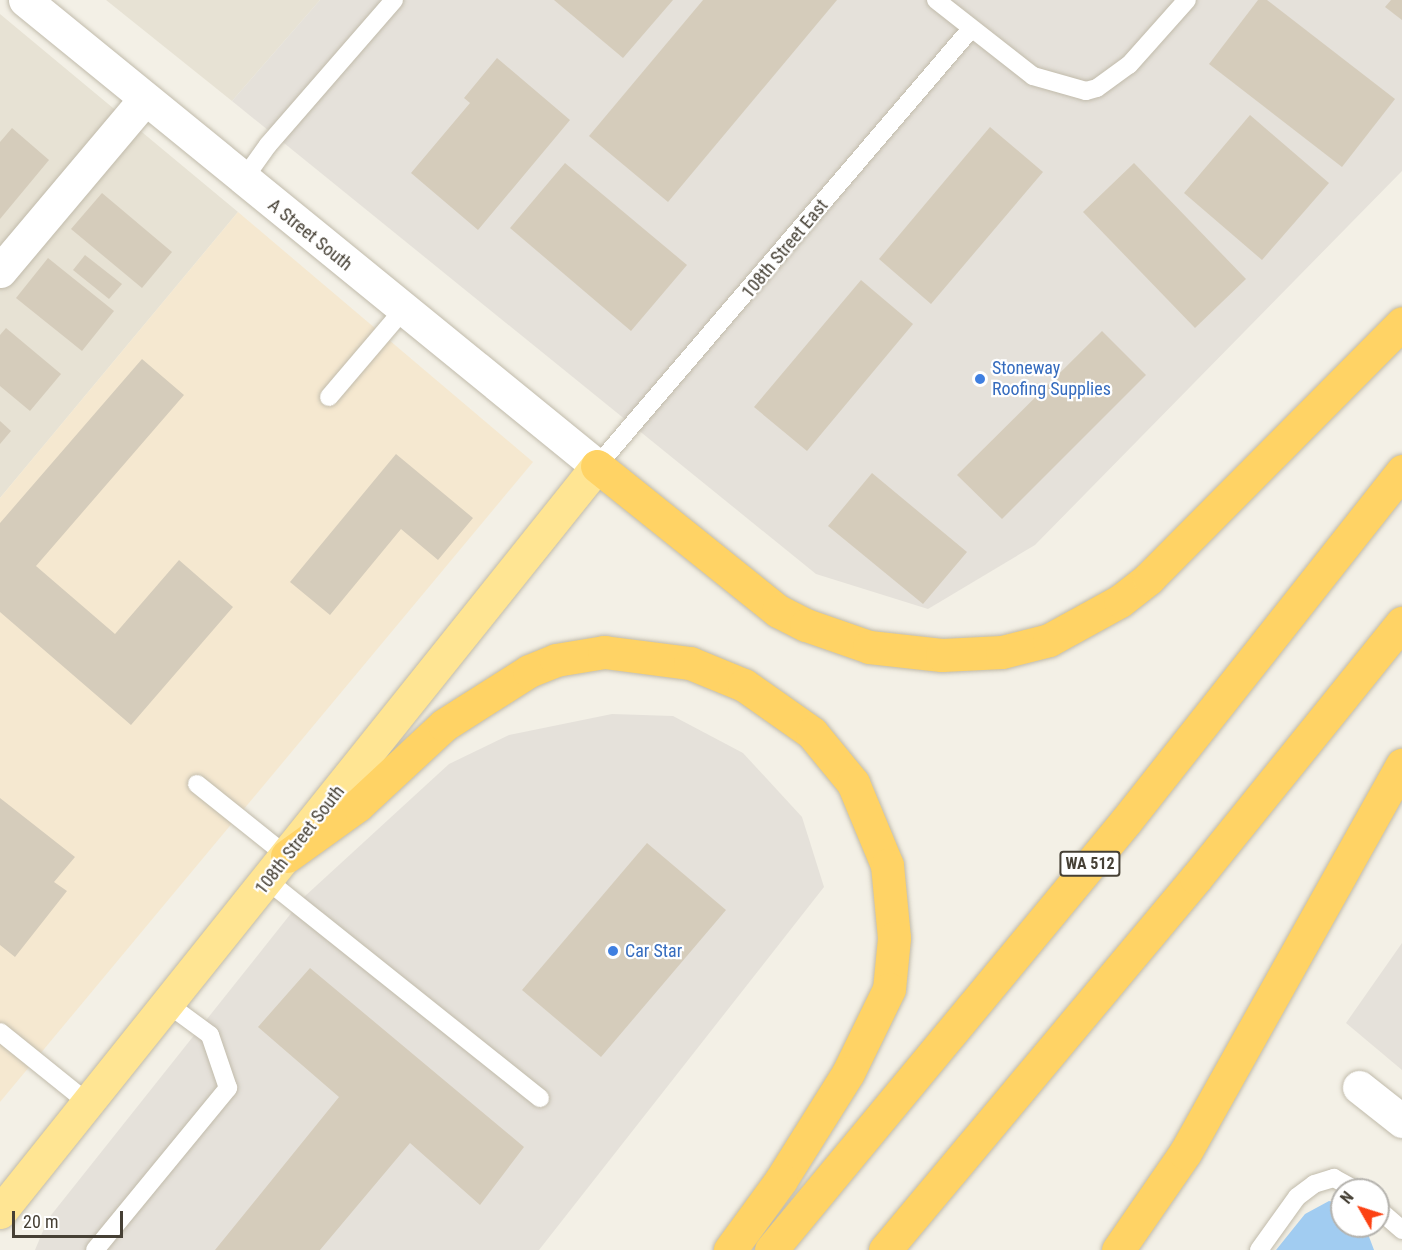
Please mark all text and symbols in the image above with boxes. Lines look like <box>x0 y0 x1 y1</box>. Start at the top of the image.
street label: A Street South <box>264 195 356 275</box>
street label: 108th Street East <box>737 195 833 303</box>
place label: Stoneway Roofing Supplies <box>992 358 1111 400</box>
marker: Stoneway Roofing Supplies <box>973 372 987 386</box>
street label: 108th Street South <box>251 781 349 899</box>
road number: WA 512 <box>1058 851 1122 877</box>
place label: Car Star <box>625 940 682 962</box>
marker: Car Star <box>606 944 620 958</box>
north arrow <box>1330 1178 1390 1238</box>
text: N <box>1337 1188 1358 1207</box>
scale bar <box>15 1199 126 1237</box>
text: 20 m <box>23 1211 58 1232</box>

